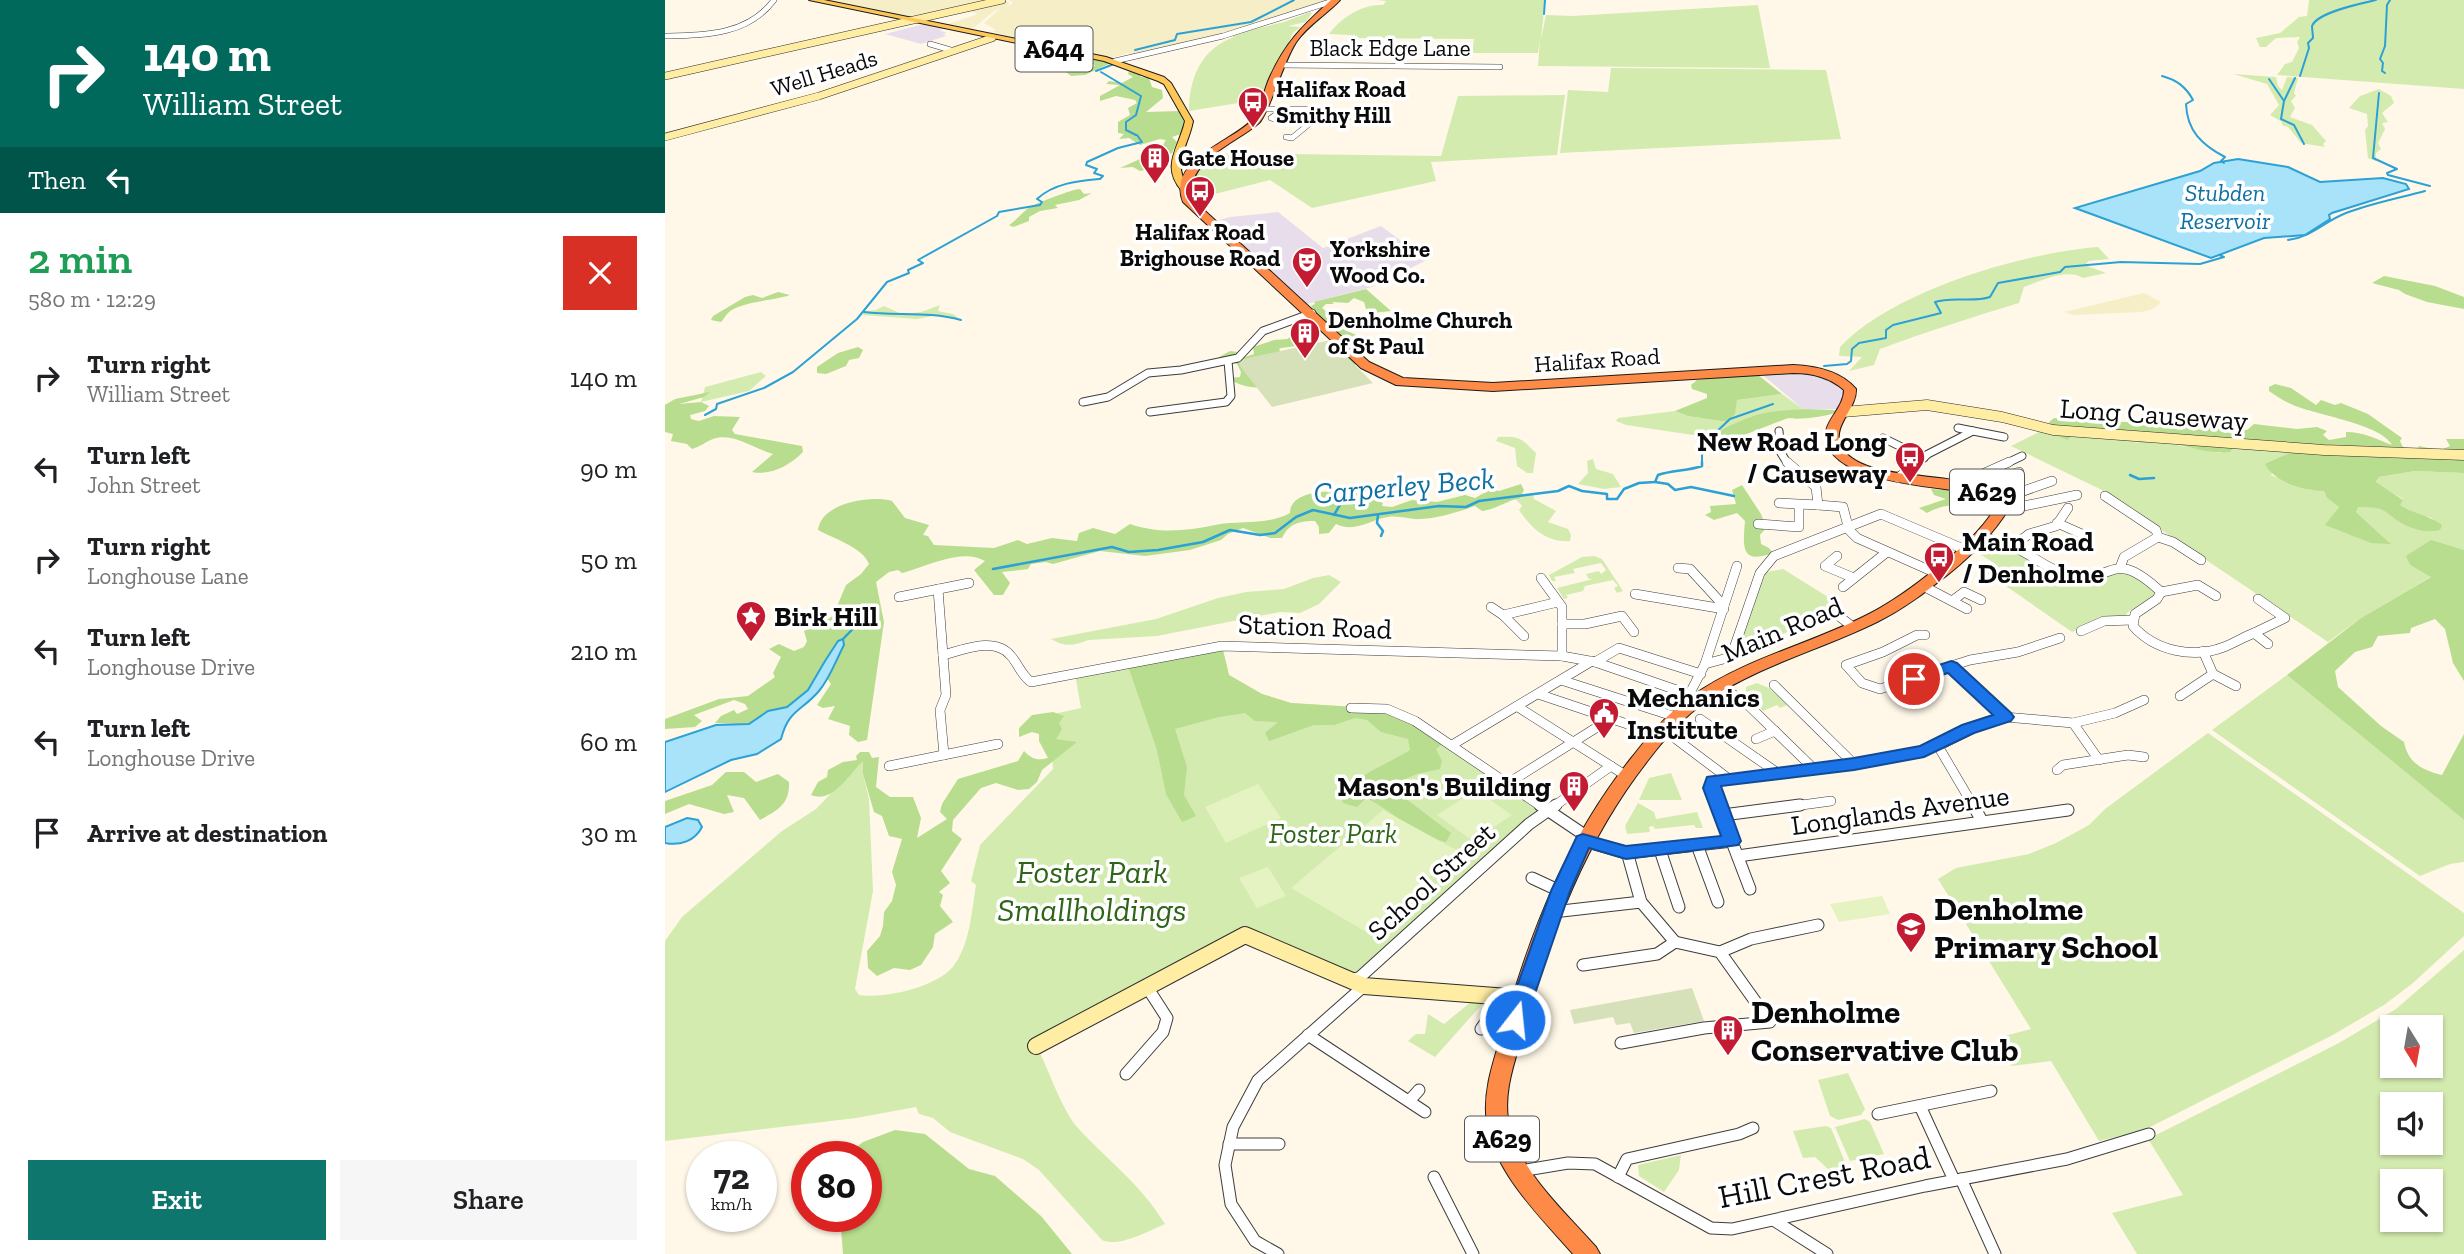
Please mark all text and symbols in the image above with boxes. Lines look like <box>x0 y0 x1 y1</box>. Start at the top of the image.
text: 140 m <box>143 25 271 84</box>
road number: A644 <box>1015 26 1093 72</box>
icon: right <box>28 28 119 119</box>
street label: Black Edge Lane <box>1309 34 1471 62</box>
street label: Well Heads <box>767 44 881 102</box>
place label: Halifax Road Smithy Hill <box>1276 75 1406 129</box>
text: William Street <box>143 85 342 123</box>
bus stop icon: Halifax Road Smithy Hill <box>1236 85 1270 129</box>
building icon: Gate House <box>1138 141 1172 185</box>
place label: Gate House <box>1178 144 1294 172</box>
icon: left <box>100 161 138 199</box>
text: Then <box>28 164 86 196</box>
bus stop icon: Halifax Road Brighouse Road <box>1183 174 1217 218</box>
water label: Stubden Reservoir <box>2180 178 2271 235</box>
place label: Halifax Road Brighouse Road <box>1120 218 1280 272</box>
text: 2 min <box>28 233 132 284</box>
place label: Yorkshire Wood Co. <box>1330 235 1430 289</box>
button: close <box>563 236 637 310</box>
theatre icon: Yorkshire Wood Co. <box>1290 245 1324 289</box>
text: 580 m · 12:29 <box>28 285 156 313</box>
place label: Denholme Church of St Paul <box>1328 306 1513 360</box>
building icon: Denholme Church of St Paul <box>1288 316 1322 360</box>
street label: Halifax Road <box>1533 342 1661 378</box>
text: Turn right <box>87 348 210 380</box>
icon: right <box>28 359 66 397</box>
text: 140 m <box>570 362 637 394</box>
text: William Street <box>87 380 230 408</box>
street label: Long Causeway <box>2059 391 2250 438</box>
place label: New Road Long / Causeway <box>1697 425 1887 490</box>
text: Turn left <box>87 439 190 471</box>
bus stop icon: New Road Long / Causeway <box>1893 440 1927 484</box>
icon: left <box>28 450 66 488</box>
text: 90 m <box>580 453 637 485</box>
water label: Carperley Beck <box>1312 460 1496 512</box>
road number: A629 <box>1950 470 2024 514</box>
text: John Street <box>87 471 201 499</box>
place label: Main Road / Denholme <box>1962 525 2104 590</box>
text: Turn right <box>87 530 210 562</box>
bus stop icon: Main Road / Denholme <box>1922 540 1956 584</box>
icon: right <box>28 541 66 579</box>
text: 50 m <box>580 544 637 576</box>
text: Longhouse Lane <box>87 562 248 590</box>
street label: Main Road <box>1717 589 1848 670</box>
place icon: Birk Hill <box>734 599 768 643</box>
place label: Birk Hill <box>774 600 878 633</box>
street label: Station Road <box>1237 607 1393 646</box>
text: Turn left <box>87 621 190 653</box>
icon: left <box>28 632 66 670</box>
text: 210 m <box>570 635 637 667</box>
pin <box>1884 649 1944 709</box>
text: Longhouse Drive <box>87 653 255 681</box>
icon: arrive <box>1895 660 1933 698</box>
place label: Mechanics Institute <box>1627 681 1760 746</box>
public building icon: Mechanics Institute <box>1587 696 1621 740</box>
text: Turn left <box>87 712 190 744</box>
icon: left <box>28 723 66 761</box>
text: 60 m <box>580 726 637 758</box>
text: Longhouse Drive <box>87 744 255 772</box>
building icon: Mason's Building <box>1557 769 1591 813</box>
place label: Mason's Building <box>1337 770 1551 803</box>
street label: Longlands Avenue <box>1789 779 2011 842</box>
icon: arrive <box>28 814 66 852</box>
street label: School Street <box>1361 815 1502 947</box>
text: Arrive at destination <box>87 817 327 849</box>
text: 30 m <box>581 817 637 849</box>
park label: Foster Park <box>1269 817 1397 850</box>
park label: Foster Park Smallholdings <box>997 852 1187 929</box>
place label: Denholme Primary School <box>1934 889 2158 966</box>
school or university icon: Denholme Primary School <box>1894 910 1928 954</box>
position arrow <box>1478 983 1552 1057</box>
place label: Denholme Conservative Club <box>1751 992 2018 1069</box>
building icon: Denholme Conservative Club <box>1711 1013 1745 1057</box>
north arrow <box>2380 1015 2443 1078</box>
map controls <box>2380 1015 2443 1232</box>
button: sound <box>2380 1092 2443 1155</box>
road number: A629 <box>1465 1116 1539 1162</box>
street label: Hill Crest Road <box>1715 1137 1933 1216</box>
speed limit sign: 80 <box>791 1141 882 1232</box>
text: 72 <box>713 1156 750 1198</box>
button: Exit <box>28 1160 326 1240</box>
button: Share <box>340 1160 637 1240</box>
button: search <box>2380 1169 2443 1232</box>
text: km/h <box>711 1193 752 1215</box>

